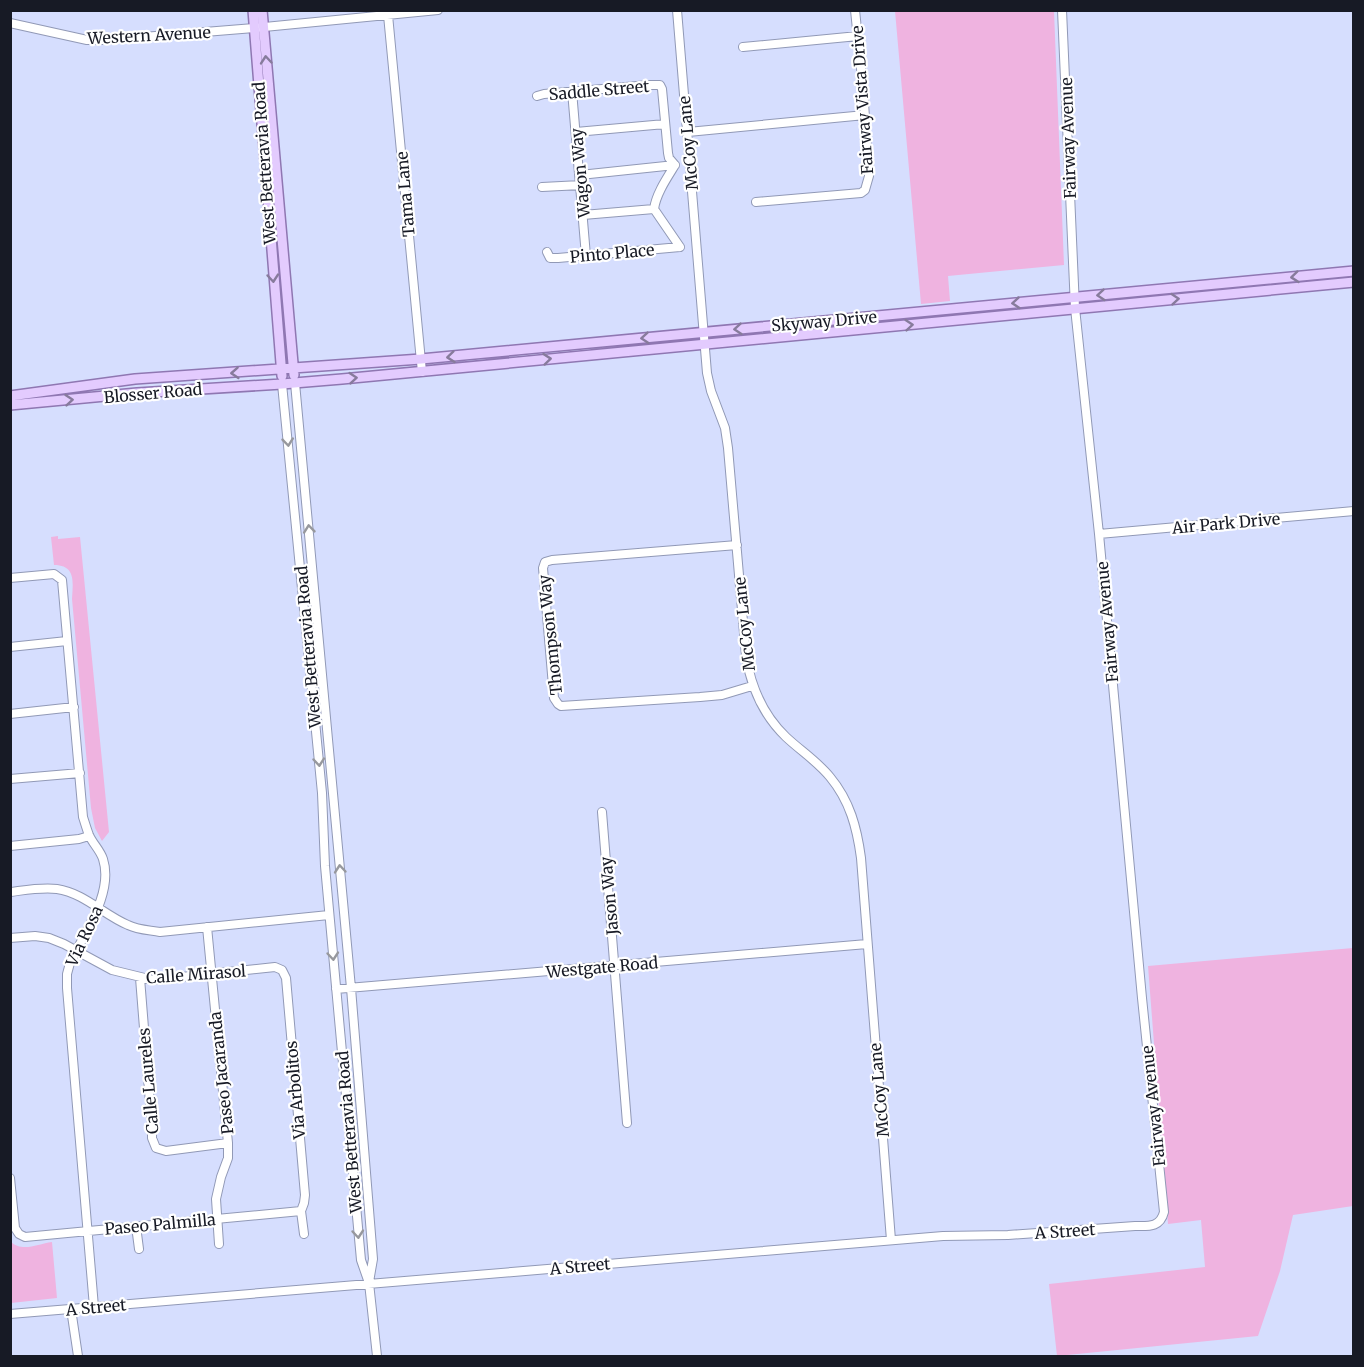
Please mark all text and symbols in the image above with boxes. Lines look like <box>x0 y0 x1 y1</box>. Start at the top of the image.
street label: Western Avenue <box>86 22 211 48</box>
street label: Fairway Vista Drive <box>847 25 877 175</box>
one-way arrow <box>260 55 273 64</box>
street label: Saddle Street <box>548 76 651 104</box>
street label: Fairway Avenue <box>1056 77 1080 199</box>
street label: West Betteravia Road <box>248 81 280 246</box>
street label: McCoy Lane <box>674 95 702 191</box>
street label: Wagon Way <box>566 127 594 220</box>
street label: Tama Lane <box>391 150 419 238</box>
street label: Pinto Place <box>569 239 655 267</box>
one-way arrow <box>1291 270 1300 283</box>
one-way arrow <box>267 274 280 283</box>
one-way arrow <box>1097 288 1106 301</box>
one-way arrow <box>1170 293 1179 306</box>
one-way arrow <box>1012 296 1021 309</box>
street label: Skyway Drive <box>770 306 878 336</box>
one-way arrow <box>904 319 913 332</box>
one-way arrow <box>734 322 743 335</box>
one-way arrow <box>641 331 650 344</box>
one-way arrow <box>447 350 456 363</box>
one-way arrow <box>543 353 552 366</box>
one-way arrow <box>231 366 240 379</box>
one-way arrow <box>349 372 358 385</box>
street label: Blosser Road <box>103 379 203 407</box>
one-way arrow <box>64 394 73 407</box>
one-way arrow <box>281 438 294 447</box>
street label: Air Park Drive <box>1170 508 1281 538</box>
one-way arrow <box>303 524 316 533</box>
street label: Fairway Avenue <box>1092 561 1122 683</box>
street label: West Betteravia Road <box>291 565 325 730</box>
street label: Thompson Way <box>534 573 566 696</box>
street label: McCoy Lane <box>729 576 759 672</box>
one-way arrow <box>312 757 325 767</box>
street label: Jason Way <box>596 855 622 937</box>
one-way arrow <box>334 865 347 874</box>
street label: Via Rosa <box>61 902 107 971</box>
one-way arrow <box>326 952 339 961</box>
street label: Westgate Road <box>544 952 659 982</box>
street label: Calle Mirasol <box>145 961 247 987</box>
street label: Paseo Jacaranda <box>205 1010 237 1136</box>
street label: Calle Laureles <box>133 1027 163 1135</box>
street label: Via Arbolitos <box>281 1040 309 1141</box>
street label: McCoy Lane <box>865 1042 893 1138</box>
street label: Fairway Avenue <box>1137 1045 1169 1167</box>
street label: West Betteravia Road <box>332 1050 366 1215</box>
street label: Paseo Palmilla <box>104 1209 217 1239</box>
street label: A Street <box>1033 1219 1097 1243</box>
one-way arrow <box>351 1230 364 1239</box>
street label: A Street <box>548 1253 612 1279</box>
street label: A Street <box>64 1294 128 1320</box>

